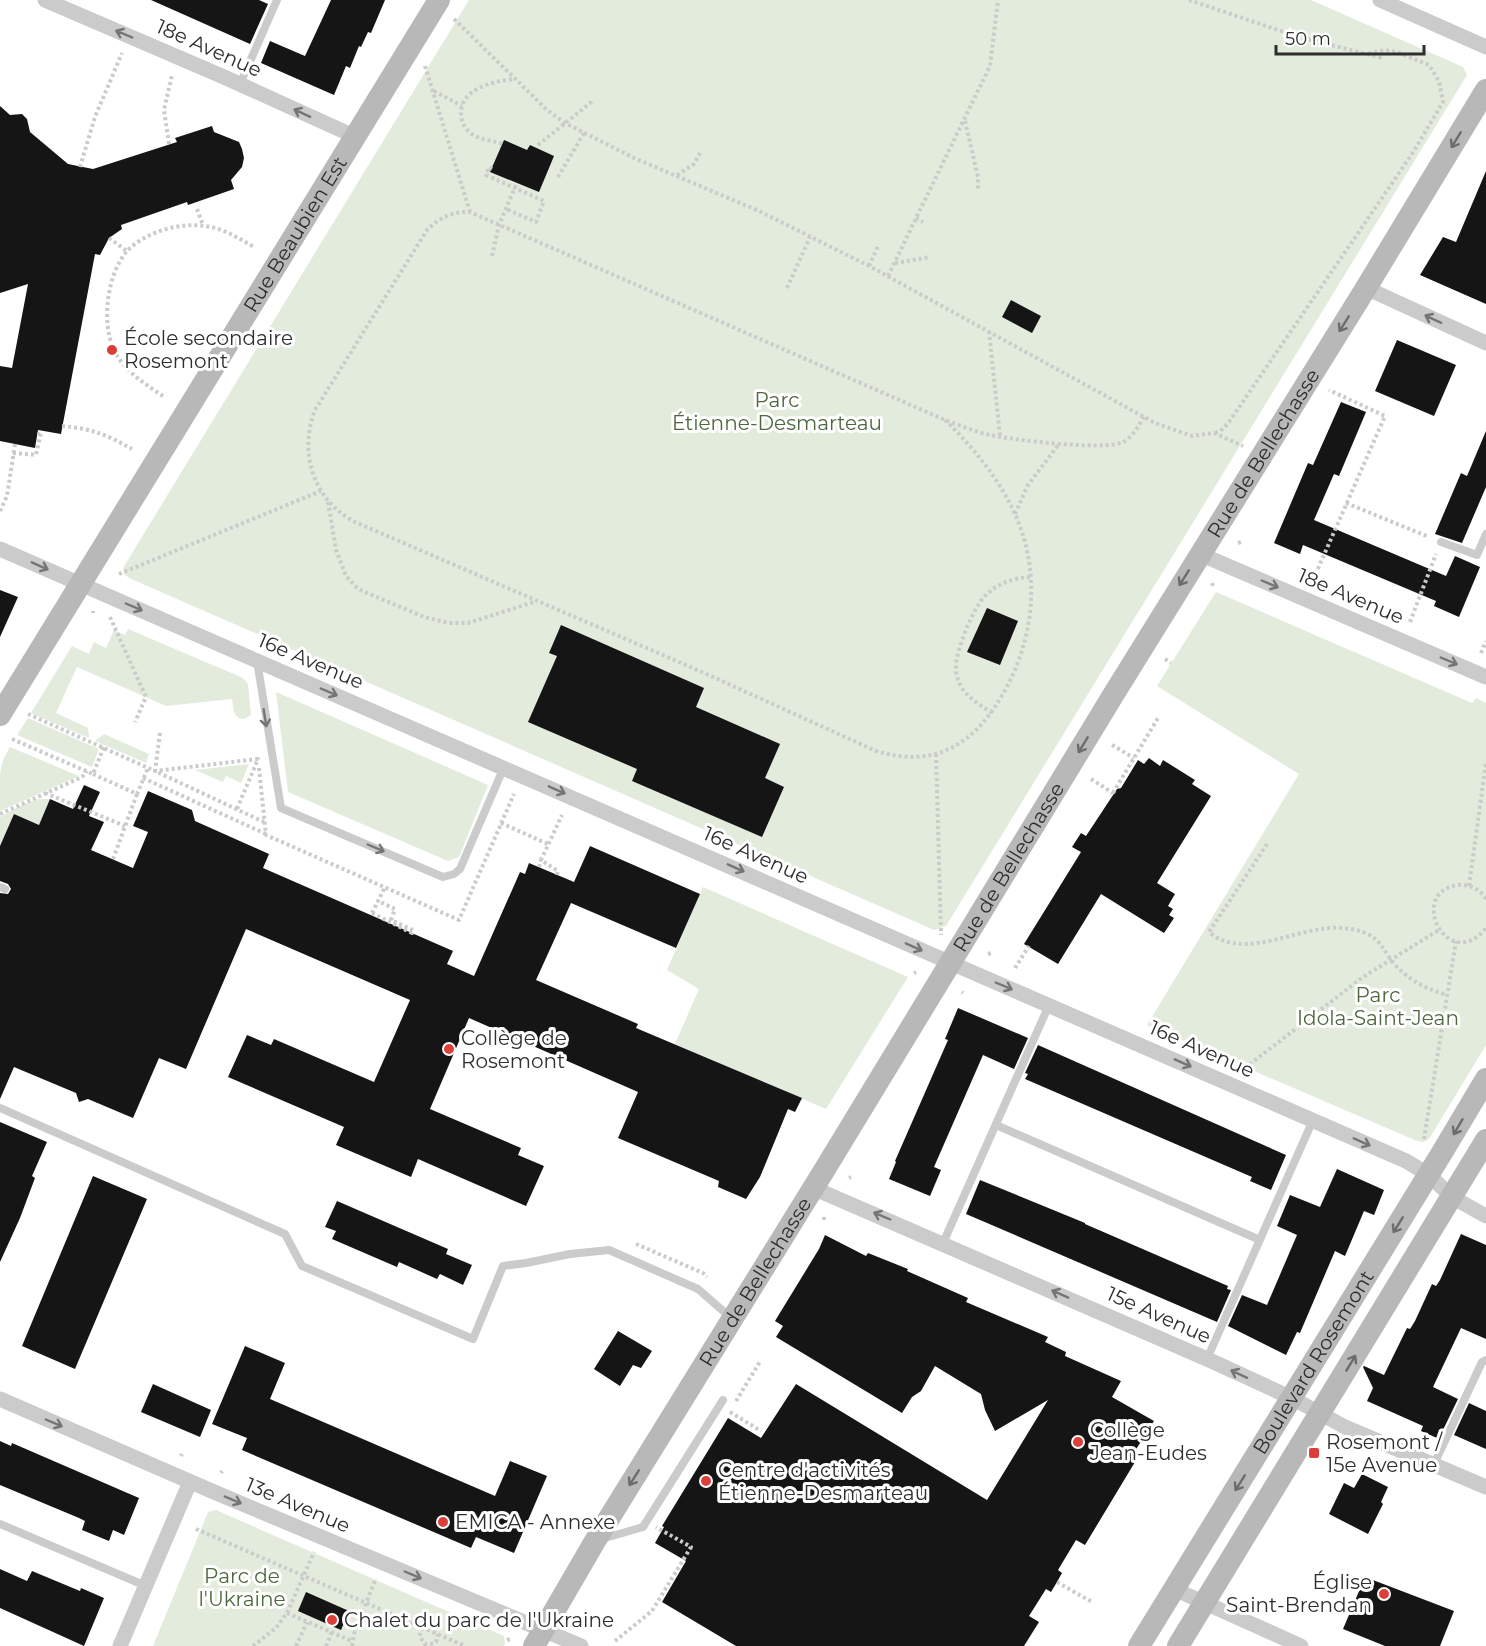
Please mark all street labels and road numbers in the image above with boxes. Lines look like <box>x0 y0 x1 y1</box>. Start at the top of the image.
street label: 18e Avenue <box>153 14 265 82</box>
street label: Rue Beaubien Est <box>238 152 352 317</box>
street label: Rue de Bellechasse <box>1202 364 1325 542</box>
street label: 18e Avenue <box>1294 563 1408 629</box>
street label: 16e Avenue <box>255 628 367 694</box>
street label: Rue de Bellechasse <box>948 778 1069 956</box>
street label: 16e Avenue <box>700 821 812 889</box>
street label: 16e Avenue <box>1146 1015 1258 1083</box>
street label: Rue de Bellechasse <box>694 1193 816 1371</box>
street label: Boulevard Rosemont <box>1248 1266 1379 1459</box>
street label: 15e Avenue <box>1103 1281 1215 1349</box>
street label: 13e Avenue <box>242 1472 354 1538</box>

